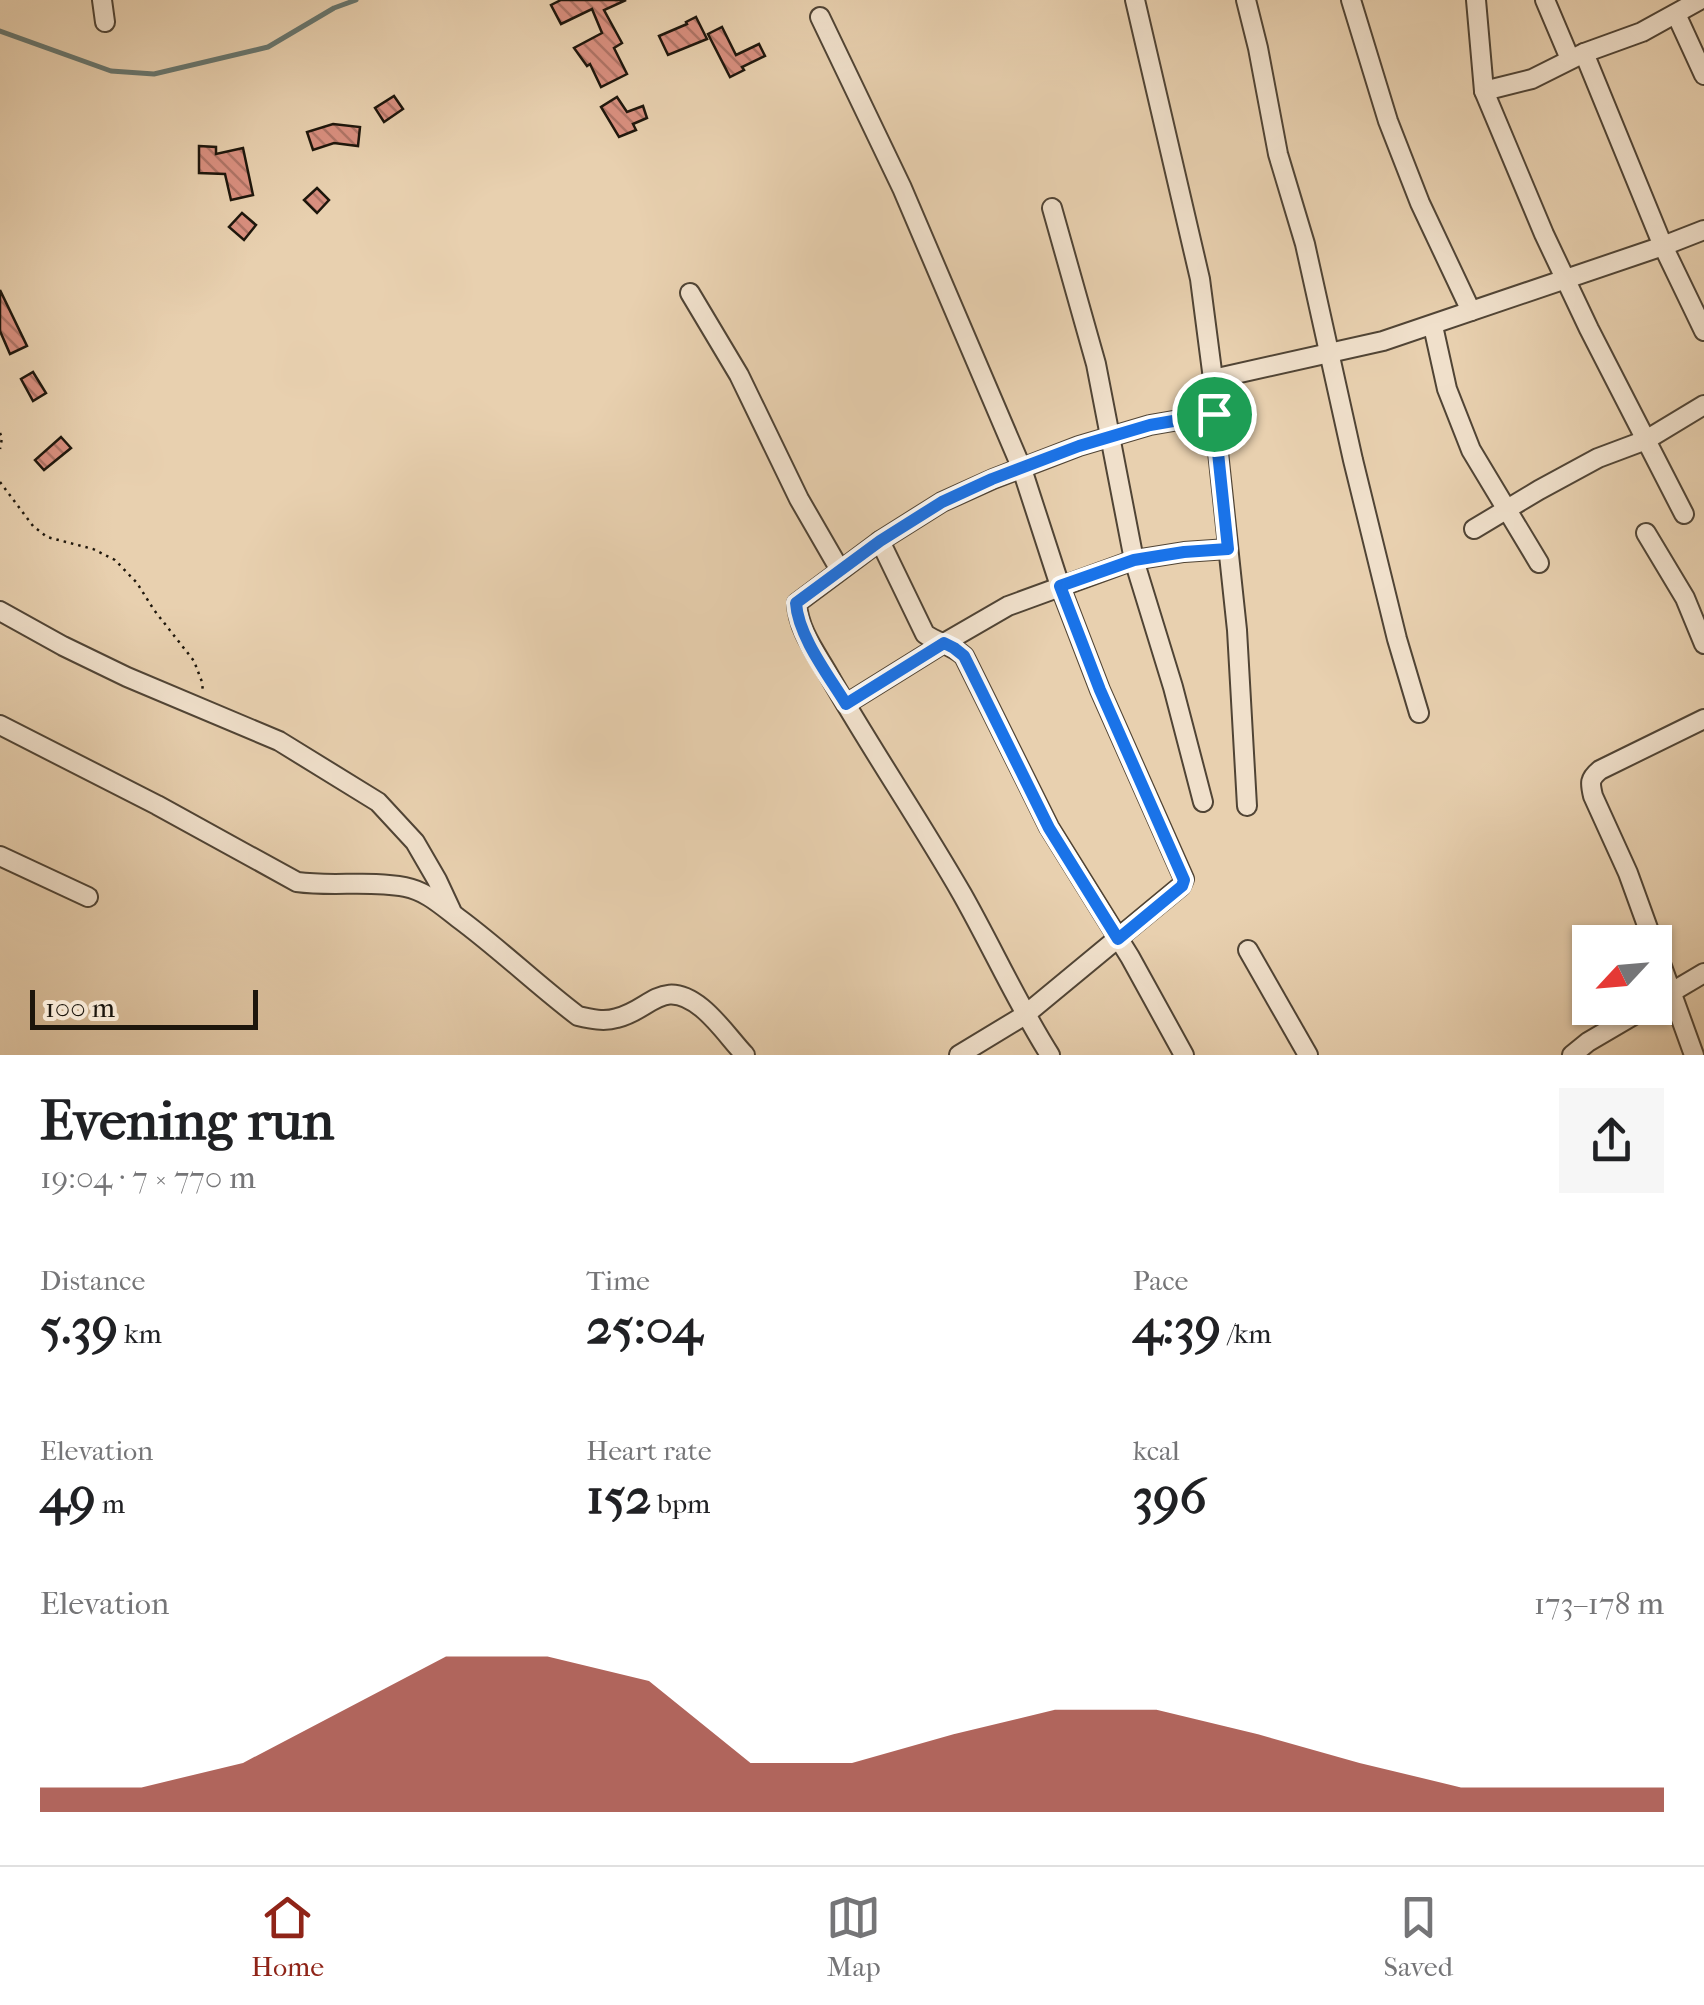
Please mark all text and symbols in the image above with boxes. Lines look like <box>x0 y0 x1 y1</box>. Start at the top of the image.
pin <box>1172 372 1257 457</box>
icon: arrive <box>1187 387 1242 442</box>
north arrow <box>1572 925 1672 1025</box>
map controls <box>1572 925 1672 1025</box>
scale bar <box>30 985 258 1030</box>
text: 100 m <box>45 991 115 1024</box>
button: share <box>1559 1088 1664 1193</box>
text: Evening run <box>40 1089 334 1153</box>
text: 19:04 · 7 × 770 m <box>40 1159 256 1196</box>
text: Distance <box>40 1264 145 1297</box>
text: Time <box>586 1264 650 1297</box>
text: Pace <box>1133 1264 1188 1297</box>
text: 5.39 <box>40 1297 118 1356</box>
text: 25:04 <box>586 1297 702 1356</box>
text: 4:39 <box>1133 1297 1221 1356</box>
text: km <box>118 1317 162 1350</box>
text: /km <box>1221 1317 1272 1350</box>
text: Elevation <box>40 1434 153 1467</box>
text: Heart rate <box>586 1434 712 1467</box>
text: kcal <box>1133 1434 1180 1467</box>
text: 49 <box>40 1467 96 1526</box>
text: 152 <box>586 1467 651 1526</box>
text: 396 <box>1133 1467 1206 1526</box>
text: m <box>96 1487 125 1520</box>
text: bpm <box>651 1487 710 1520</box>
text: Elevation <box>40 1585 169 1622</box>
text: 173–178 m <box>1534 1585 1664 1622</box>
tab: Home <box>251 1890 324 1983</box>
tab: Map <box>826 1890 881 1983</box>
tab: Saved <box>1383 1890 1453 1983</box>

